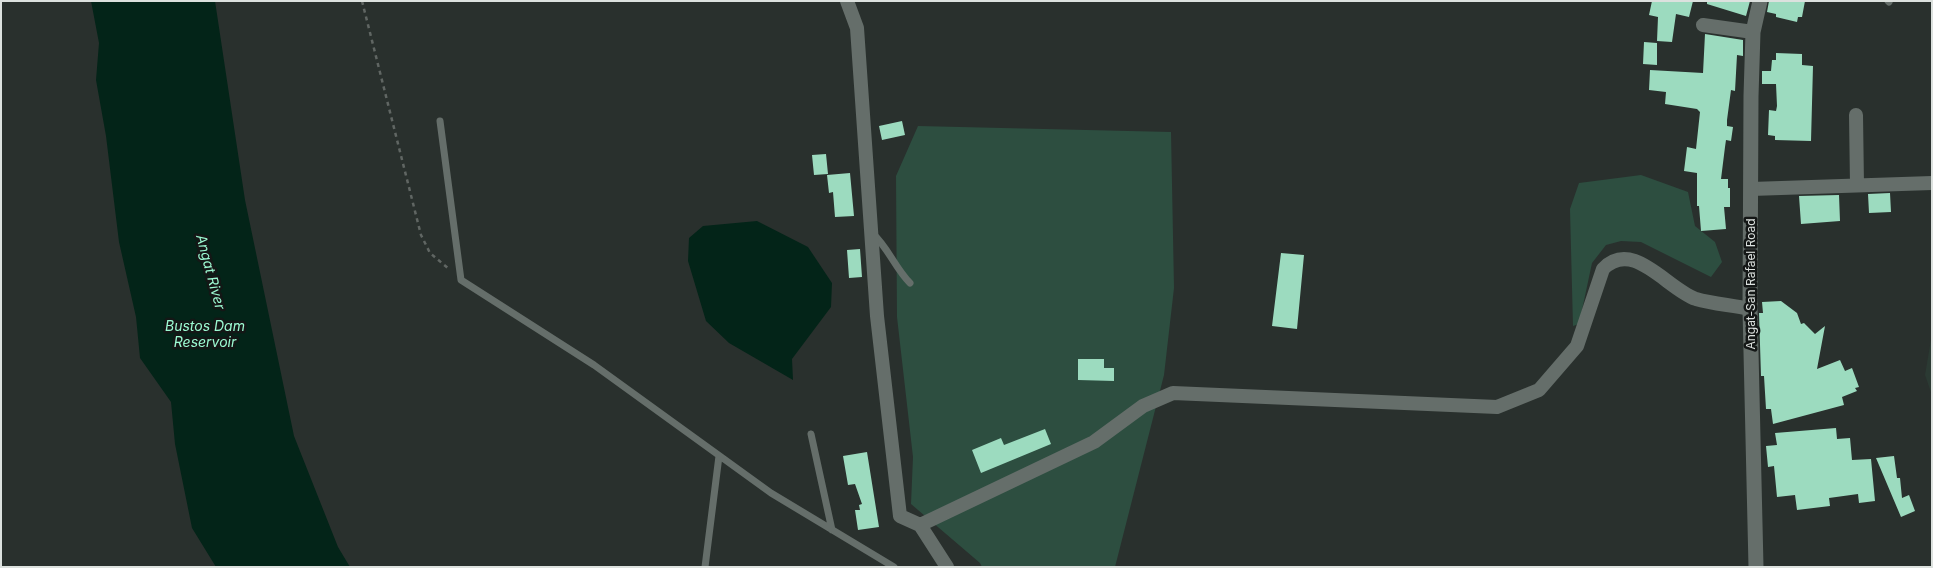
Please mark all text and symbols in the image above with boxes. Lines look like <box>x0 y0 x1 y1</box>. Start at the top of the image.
street label: Angat-San Rafael Road <box>1744 218 1758 350</box>
water label: Angat River <box>192 233 228 311</box>
water label: Bustos Dam Reservoir <box>165 319 245 352</box>

